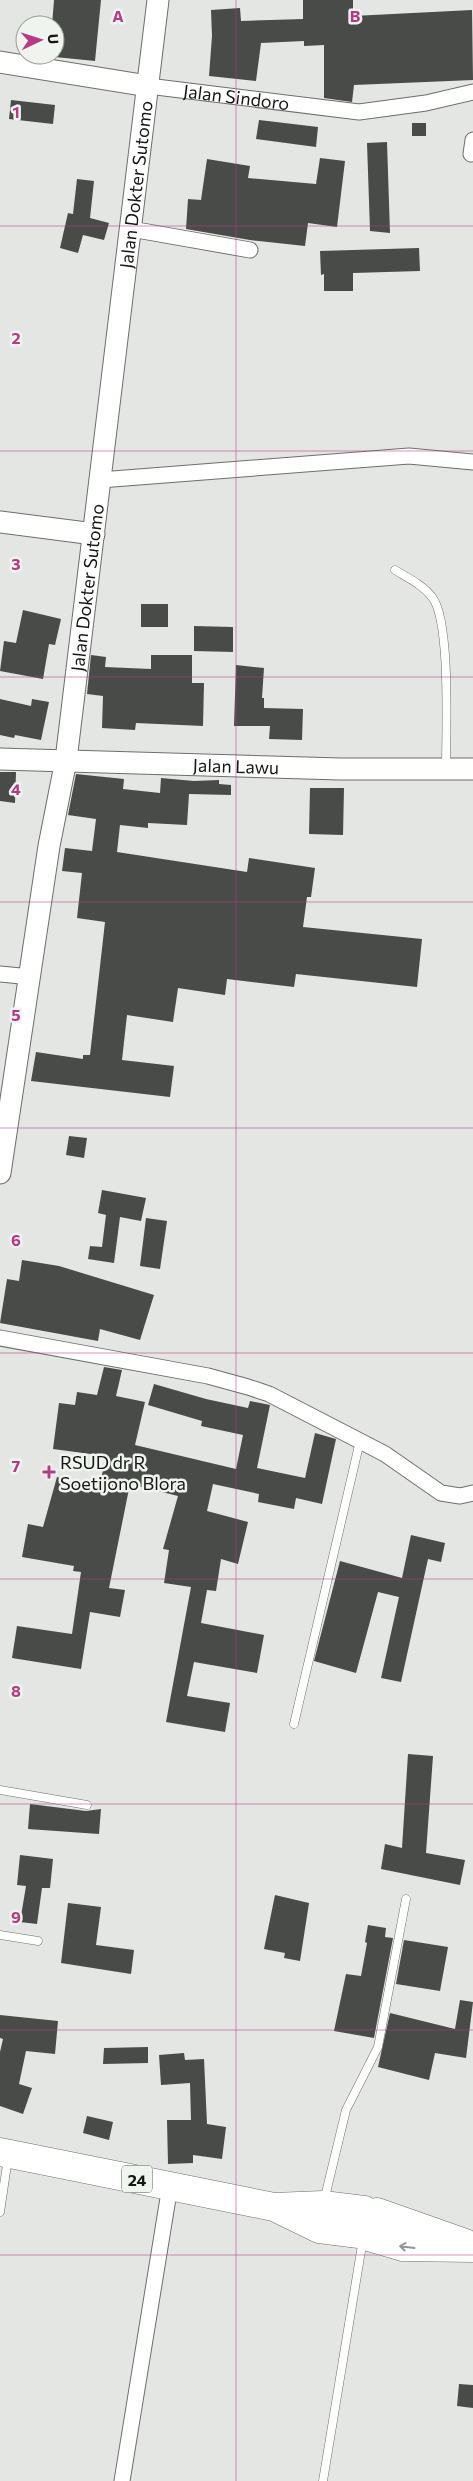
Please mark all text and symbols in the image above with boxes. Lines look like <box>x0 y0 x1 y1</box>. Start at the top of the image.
text: A <box>112 6 124 25</box>
text: B <box>350 6 361 25</box>
north arrow <box>15 15 65 65</box>
text: U <box>45 33 62 45</box>
street label: Jalan Sindoro <box>182 79 291 114</box>
street label: Jalan Dokter Sutomo <box>115 99 157 270</box>
text: 1 <box>12 102 20 121</box>
text: 2 <box>11 328 21 347</box>
street label: Jalan Dokter Sutomo <box>66 502 108 673</box>
text: 3 <box>11 554 21 573</box>
street label: Jalan Lawu <box>192 754 279 778</box>
text: 4 <box>11 779 21 798</box>
text: 5 <box>11 1005 21 1024</box>
text: 6 <box>11 1230 21 1249</box>
place label: RSUD dr R Soetijono Blora <box>60 1451 186 1494</box>
text: 7 <box>12 1456 21 1475</box>
marker: RSUD dr R Soetijono Blora <box>42 1465 56 1479</box>
text: 8 <box>11 1681 21 1700</box>
text: 9 <box>11 1907 21 1926</box>
road number: 24 <box>122 2166 152 2192</box>
one-way arrow <box>399 2242 415 2252</box>

